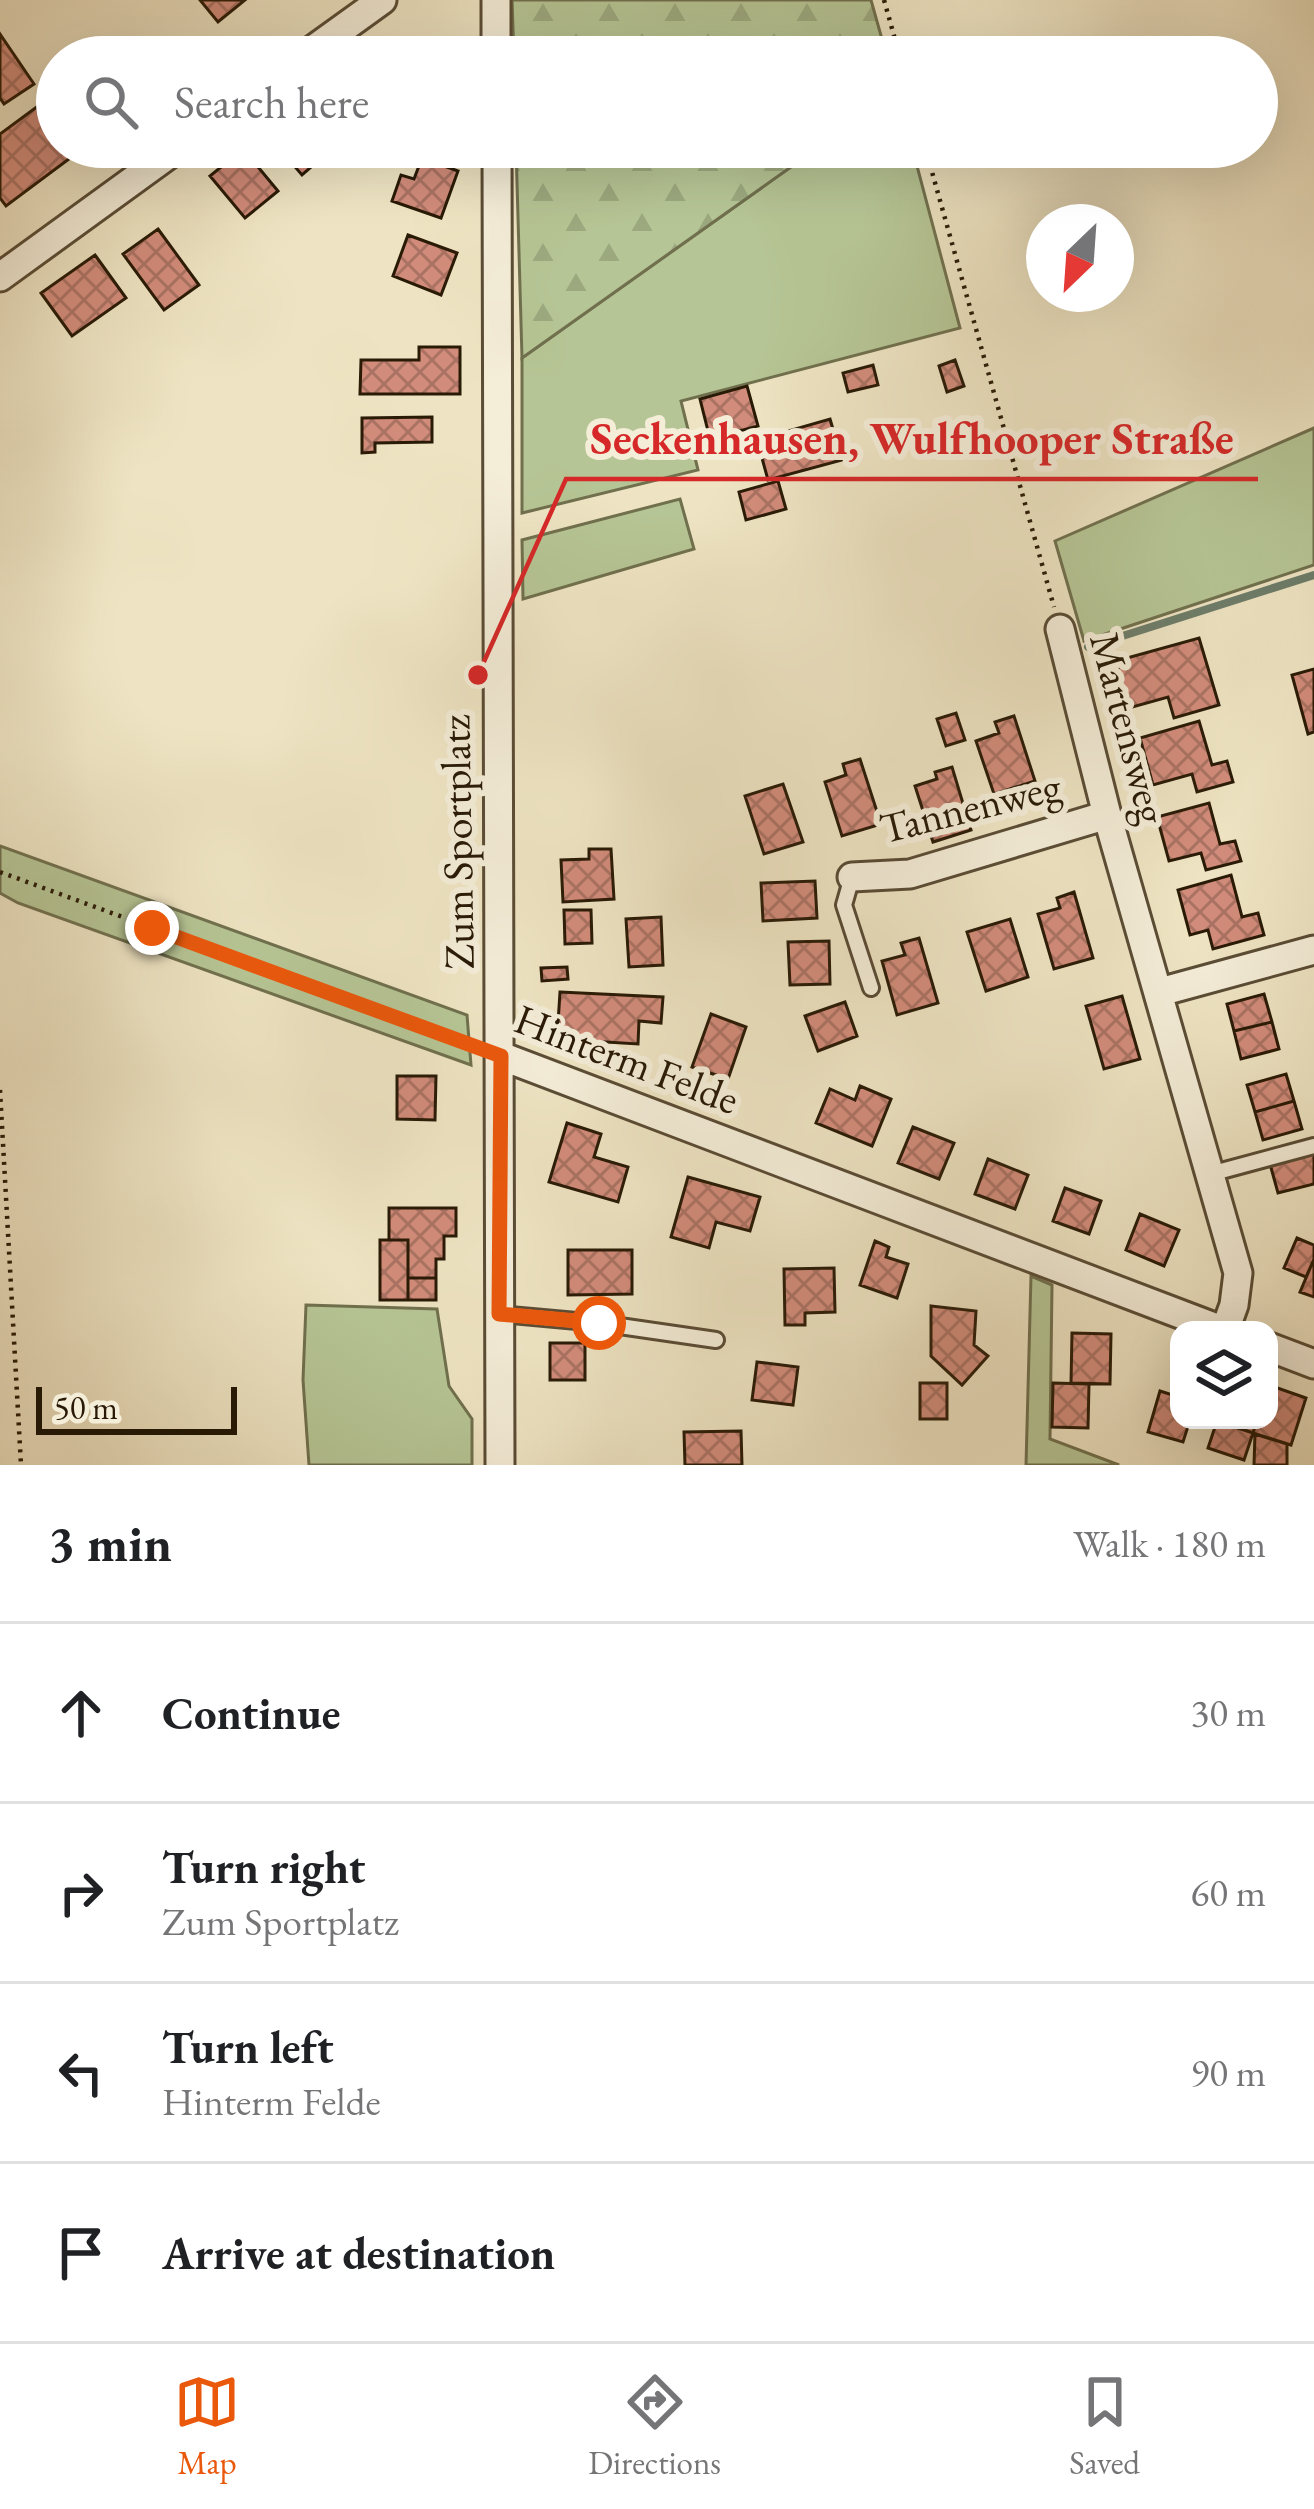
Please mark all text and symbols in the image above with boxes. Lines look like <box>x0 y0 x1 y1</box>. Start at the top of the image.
search box <box>36 36 1278 168</box>
icon: search <box>78 69 144 135</box>
text: Search here <box>174 73 369 131</box>
north arrow <box>1026 204 1134 312</box>
callout: Seckenhausen, Wulfhooper Straße <box>566 398 1258 479</box>
text: Seckenhausen, Wulfhooper Straße <box>590 409 1234 467</box>
street label: Martensweg <box>1077 626 1181 830</box>
street label: Zum Sportplatz <box>427 714 487 970</box>
street label: Tannenweg <box>874 758 1067 856</box>
route end <box>125 901 179 955</box>
street label: Hinterm Felde <box>507 991 747 1127</box>
route start <box>572 1296 626 1350</box>
map controls <box>1170 1321 1278 1429</box>
button: layers <box>1170 1321 1278 1429</box>
scale bar <box>36 1381 237 1434</box>
text: 50 m <box>54 1386 118 1429</box>
text: 3 min <box>48 1510 172 1576</box>
text: Walk · 180 m <box>1073 1518 1266 1569</box>
icon: ahead <box>48 1680 114 1746</box>
text: Continue <box>162 1684 340 1742</box>
text: 30 m <box>1190 1687 1266 1738</box>
text: Turn right <box>162 1838 365 1896</box>
icon: right <box>48 1860 114 1926</box>
text: 60 m <box>1190 1867 1266 1918</box>
text: Zum Sportplatz <box>162 1896 399 1947</box>
text: Turn left <box>162 2018 334 2076</box>
icon: left <box>48 2040 114 2106</box>
text: 90 m <box>1190 2047 1266 2098</box>
text: Hinterm Felde <box>162 2076 381 2127</box>
icon: arrive <box>48 2220 114 2286</box>
text: Arrive at destination <box>162 2224 555 2282</box>
tab: Map <box>174 2369 240 2484</box>
tab: Directions <box>588 2369 721 2484</box>
tab: Saved <box>1069 2369 1140 2484</box>

